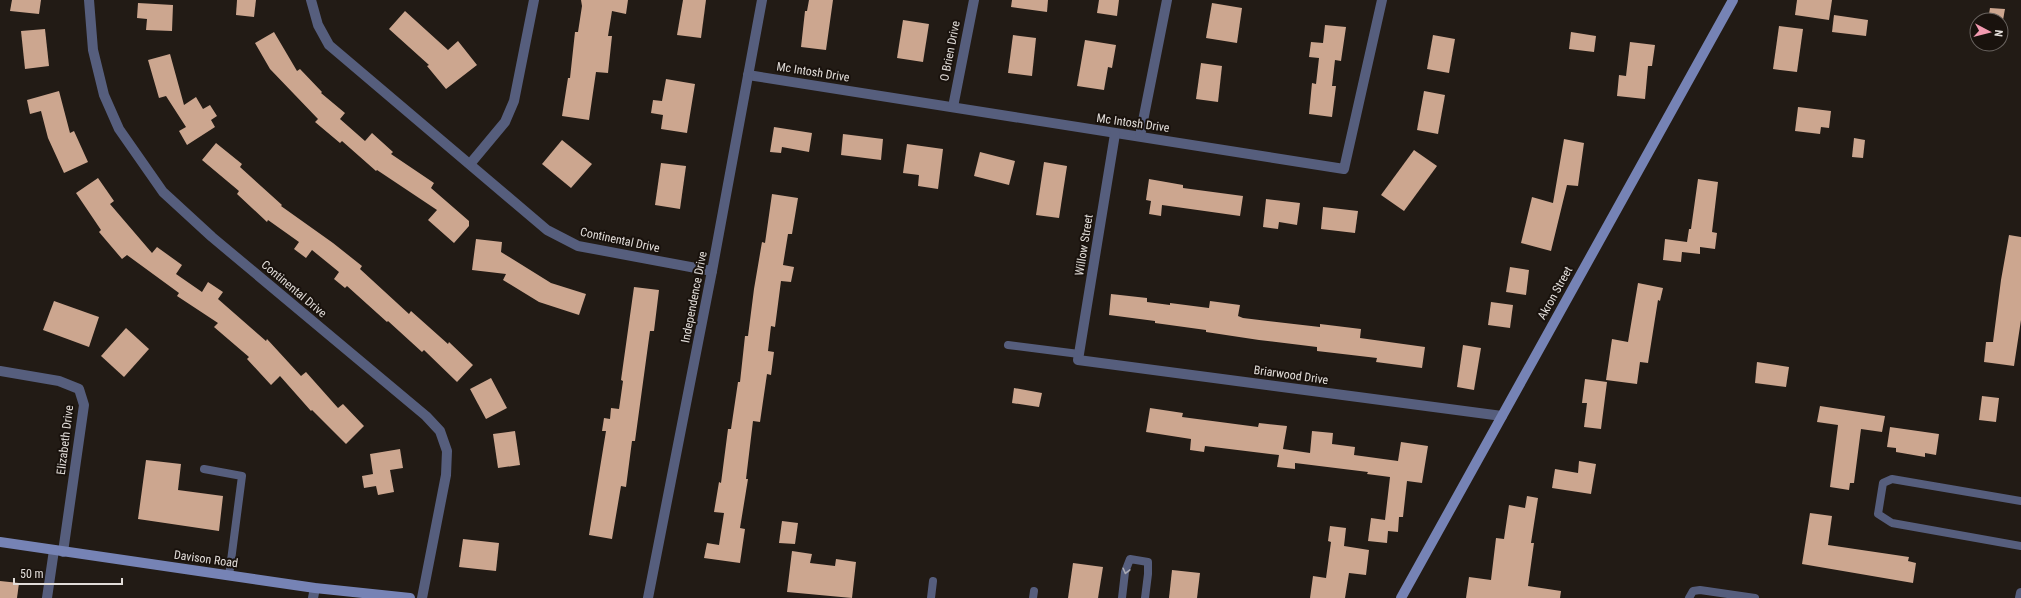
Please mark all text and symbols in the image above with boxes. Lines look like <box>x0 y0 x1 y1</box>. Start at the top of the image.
north arrow <box>1969 12 2009 52</box>
street label: O Brien Drive <box>937 19 963 82</box>
text: N <box>1992 29 2005 38</box>
street label: Mc Intosh Drive <box>776 59 851 85</box>
street label: Mc Intosh Drive <box>1096 111 1171 135</box>
street label: Willow Street <box>1072 213 1096 277</box>
street label: Continental Drive <box>579 225 661 255</box>
street label: Independence Drive <box>678 250 710 344</box>
street label: Continental Drive <box>258 258 330 321</box>
street label: Akron Street <box>1535 264 1576 322</box>
street label: Briarwood Drive <box>1253 363 1329 387</box>
street label: Elizabeth Drive <box>54 404 76 476</box>
street label: Davison Road <box>173 548 239 570</box>
scale bar <box>14 560 122 586</box>
text: 50 m <box>20 567 44 581</box>
one-way arrow <box>1123 568 1131 574</box>

